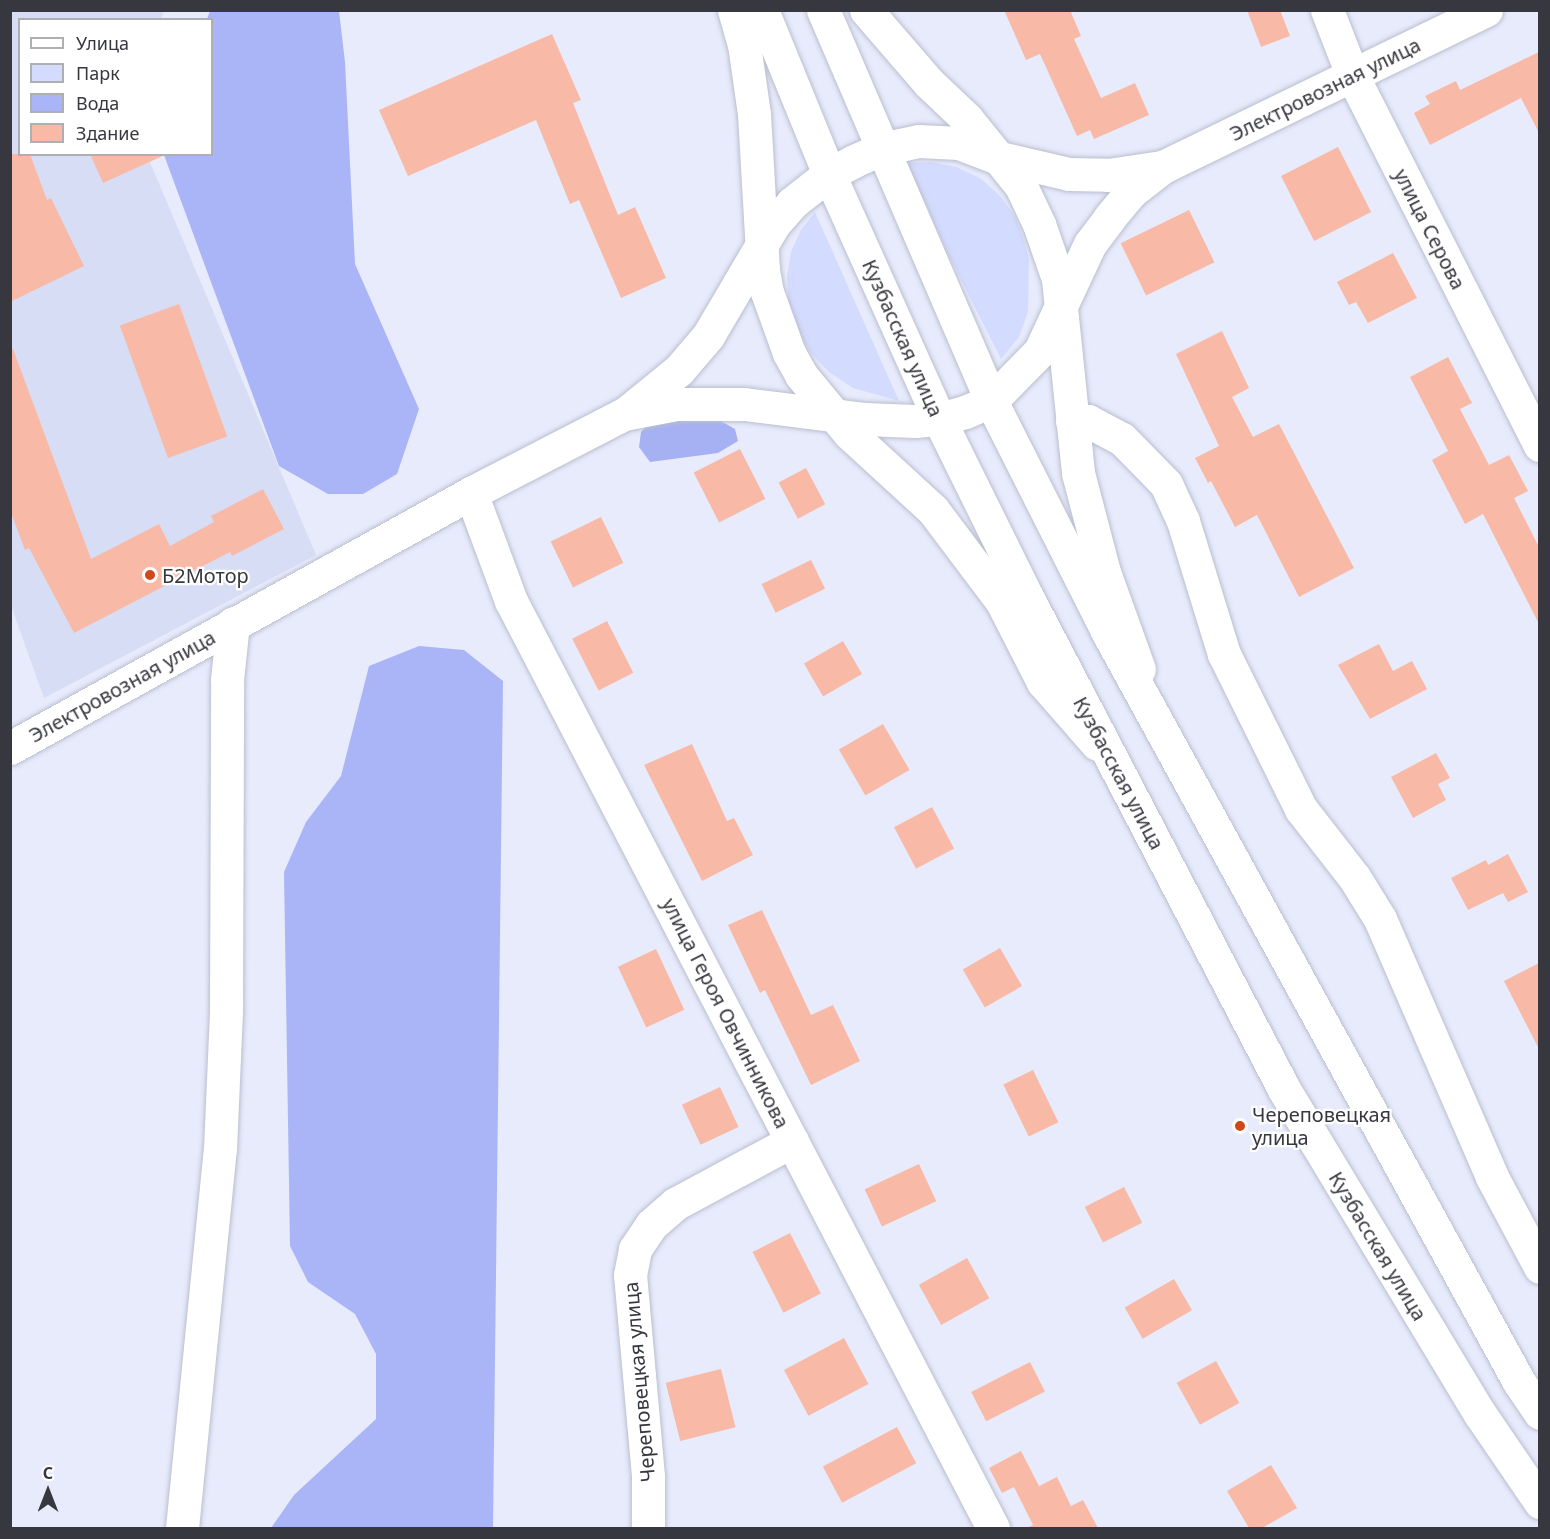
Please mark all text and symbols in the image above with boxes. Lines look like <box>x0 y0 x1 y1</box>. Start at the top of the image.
legend <box>18 18 213 156</box>
text: Улица <box>76 31 129 55</box>
street label: Электровозная улица <box>1226 32 1424 146</box>
text: Парк <box>76 61 120 85</box>
text: Вода <box>76 91 119 115</box>
text: Здание <box>76 121 139 145</box>
street label: улица Серова <box>1389 165 1471 293</box>
street label: Кузбасская улица <box>858 256 948 420</box>
place label: Б2Мотор <box>162 563 249 587</box>
marker: Б2Мотор <box>143 568 157 582</box>
street label: Электровозная улица <box>25 625 219 747</box>
street label: Кузбасская улица <box>1069 692 1169 854</box>
street label: улица Героя Овчинникова <box>657 894 795 1132</box>
place label: Череповецкая улица <box>1252 1102 1391 1149</box>
marker: Череповецкая улица <box>1233 1119 1247 1133</box>
street label: Кузбасская улица <box>1324 1167 1432 1325</box>
street label: Череповецкая улица <box>618 1281 660 1483</box>
north arrow <box>18 1461 78 1521</box>
text: С <box>43 1462 53 1484</box>

